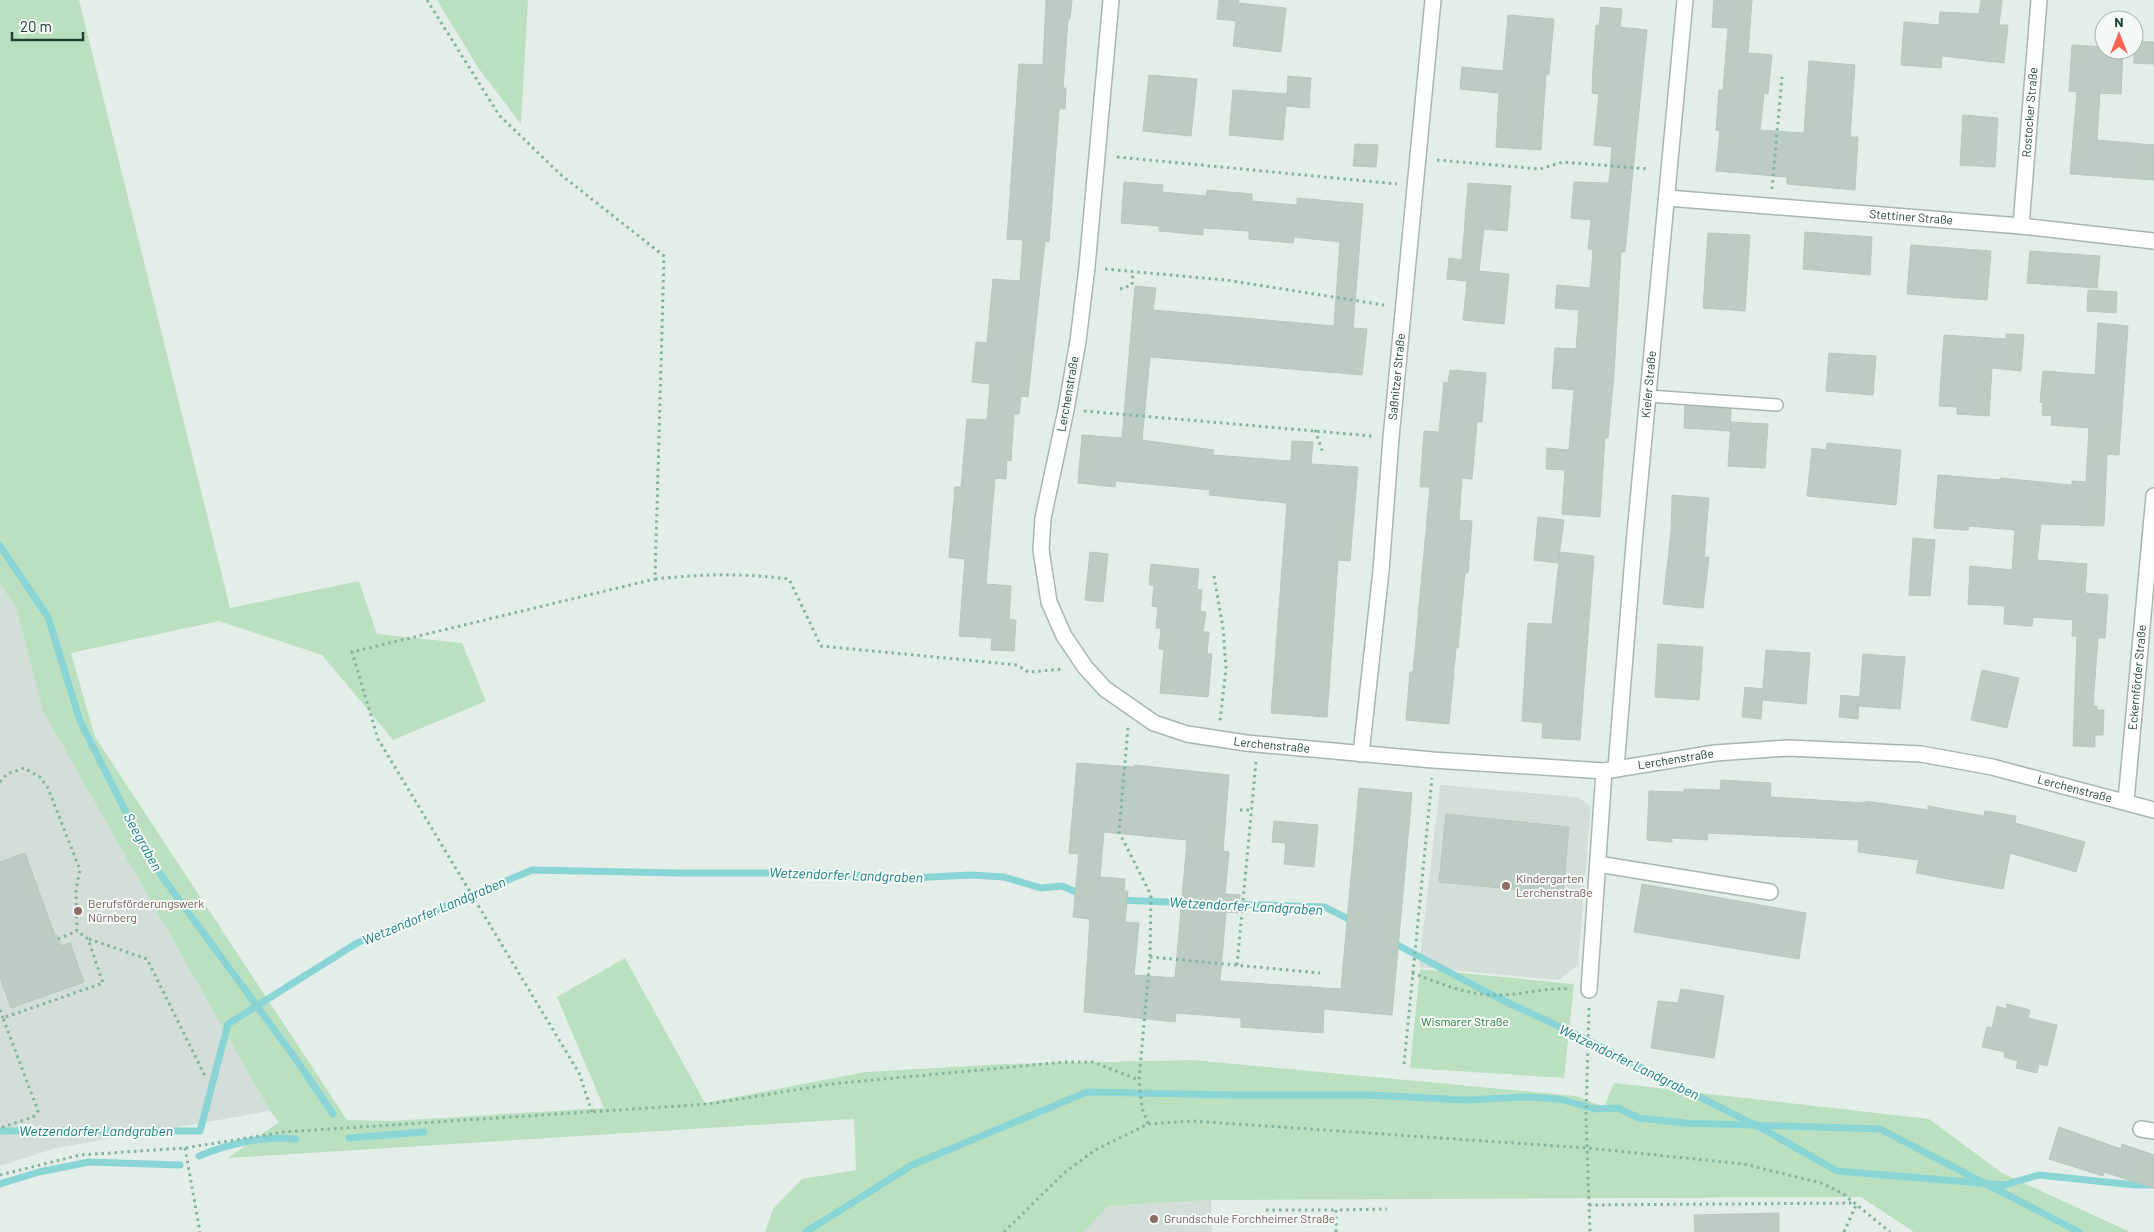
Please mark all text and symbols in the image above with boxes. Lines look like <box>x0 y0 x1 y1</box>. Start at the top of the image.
scale bar <box>12 10 84 42</box>
north arrow <box>2094 10 2144 60</box>
text: N <box>2114 13 2124 30</box>
text: 20 m <box>20 17 52 35</box>
street label: Rostocker Straße <box>2018 67 2040 158</box>
street label: Stettiner Straße <box>1869 206 1954 227</box>
street label: Saßnitzer Straße <box>1385 333 1407 421</box>
street label: Kieler Straße <box>1638 350 1658 419</box>
street label: Lerchenstraße <box>1053 355 1081 433</box>
street label: Eckernförder Straße <box>2125 624 2148 731</box>
street label: Lerchenstraße <box>1233 733 1311 755</box>
street label: Lerchenstraße <box>1637 745 1715 771</box>
street label: Lerchenstraße <box>2036 771 2114 805</box>
water label: Seegraben <box>121 810 166 874</box>
water label: Wetzendorfer Landgraben <box>769 863 923 886</box>
place label: Kindergarten Lerchenstraße <box>1516 871 1593 899</box>
water label: Wetzendorfer Landgraben <box>360 873 508 948</box>
marker: Kindergarten Lerchenstraße <box>1500 880 1512 892</box>
water label: Wetzendorfer Landgraben <box>1169 893 1323 918</box>
place label: Berufsförderungswerk Nürnberg <box>88 896 204 924</box>
marker: Berufsförderungswerk Nürnberg <box>72 905 84 917</box>
park label: Wismarer Straße <box>1421 1014 1509 1028</box>
water label: Wetzendorfer Landgraben <box>1556 1020 1702 1103</box>
water label: Wetzendorfer Landgraben <box>19 1122 173 1139</box>
place label: Grundschule Forchheimer Straße <box>1164 1211 1335 1225</box>
marker: Grundschule Forchheimer Straße <box>1148 1213 1160 1225</box>

